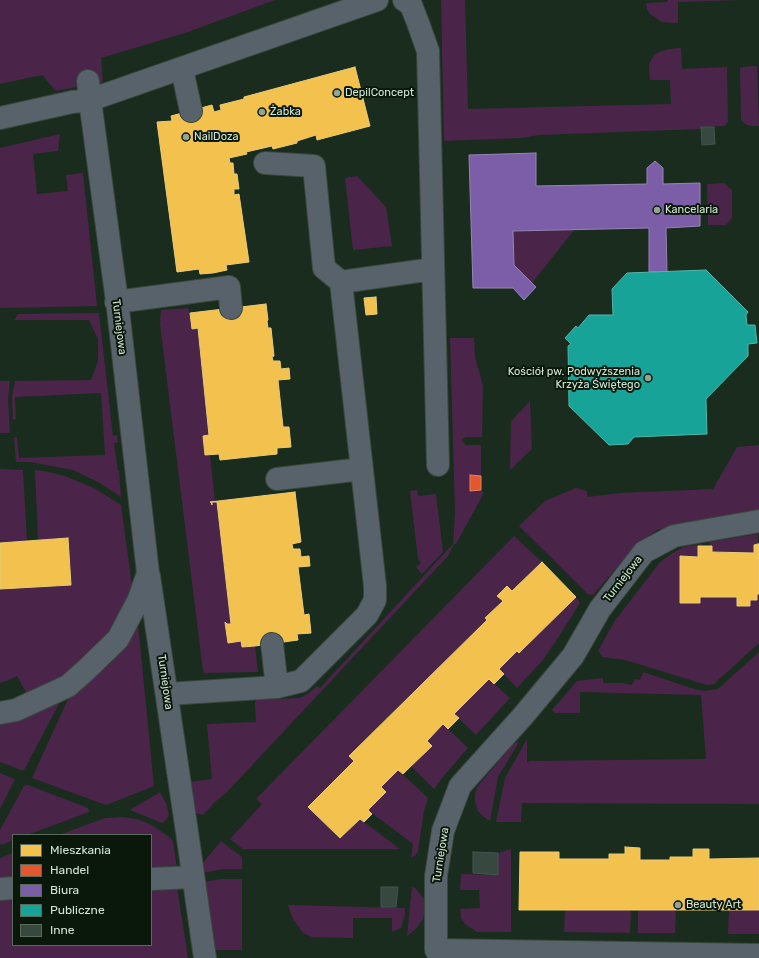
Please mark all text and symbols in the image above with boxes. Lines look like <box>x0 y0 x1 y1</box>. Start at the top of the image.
place label: DepilConcept <box>345 86 414 100</box>
marker: DepilConcept <box>332 88 342 98</box>
place label: Żabka <box>270 105 301 119</box>
marker: Żabka <box>257 107 267 117</box>
place label: NailDoza <box>194 130 239 144</box>
marker: NailDoza <box>181 132 191 142</box>
place label: Kancelaria <box>665 203 718 217</box>
marker: Kancelaria <box>652 205 662 215</box>
street label: Turniejowa <box>109 299 129 355</box>
place label: Kościół pw. Podwyższenia Krzyża Świętego <box>508 365 640 391</box>
marker: Kościół pw. Podwyższenia Krzyża Świętego <box>643 373 653 383</box>
street label: Turniejowa <box>601 553 645 605</box>
street label: Turniejowa <box>155 654 175 710</box>
street label: Turniejowa <box>430 827 452 883</box>
legend <box>12 834 152 946</box>
text: Mieszkania <box>50 843 111 857</box>
text: Handel <box>50 863 89 877</box>
text: Biura <box>50 883 79 897</box>
place label: Beauty Art <box>686 898 741 912</box>
marker: Beauty Art <box>673 900 683 910</box>
text: Publiczne <box>50 903 105 917</box>
text: Inne <box>50 923 75 937</box>

